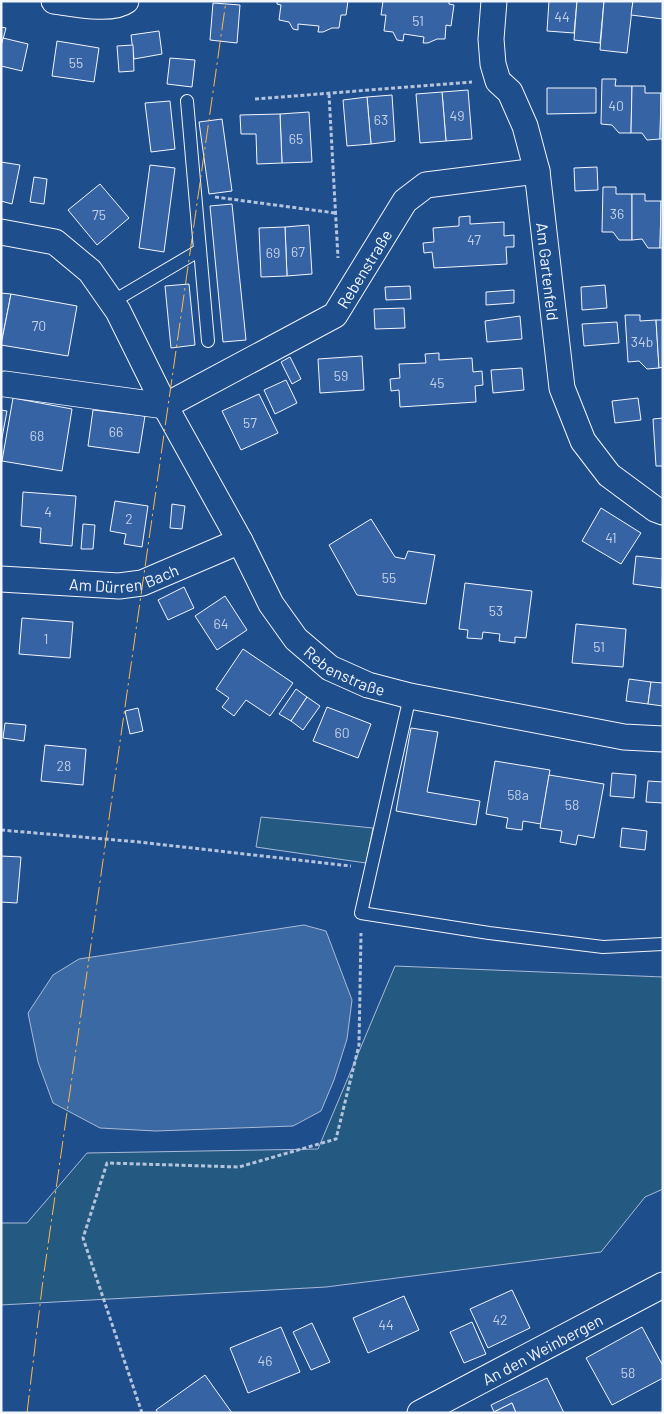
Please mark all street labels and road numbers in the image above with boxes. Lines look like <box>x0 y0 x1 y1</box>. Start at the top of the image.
street label: Am Gartenfeld <box>533 221 564 322</box>
street label: Rebenstraße <box>332 226 395 311</box>
street label: Am Dürren Bach <box>69 559 181 596</box>
street label: Rebenstraße <box>301 641 387 699</box>
street label: An den Weinbergen <box>479 1309 606 1388</box>

